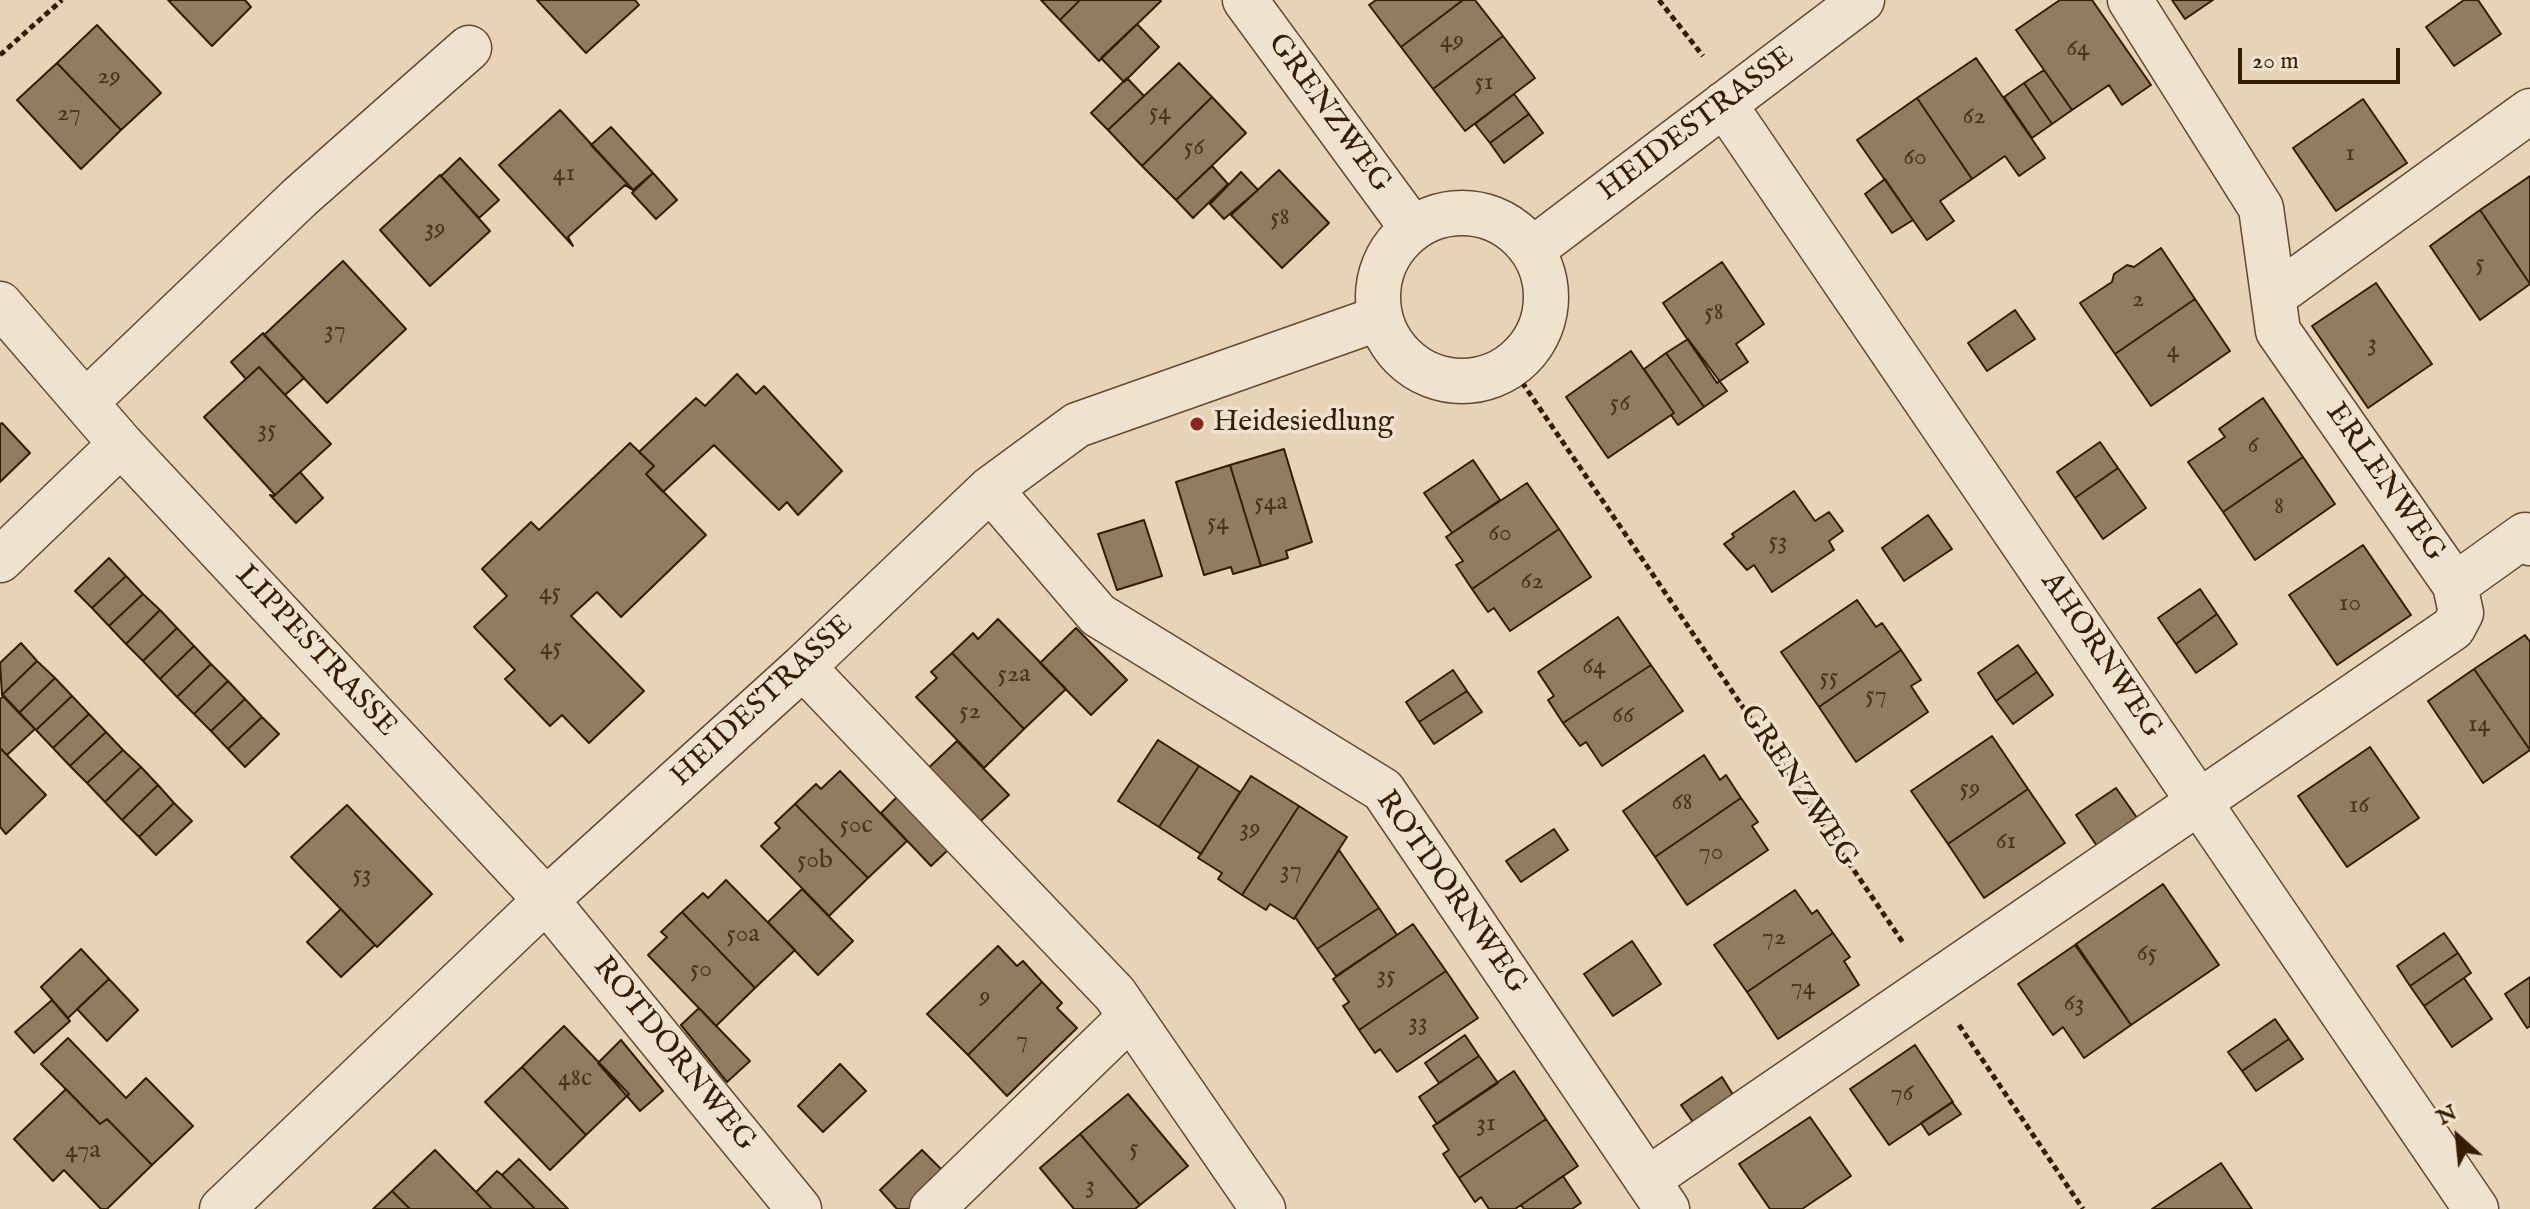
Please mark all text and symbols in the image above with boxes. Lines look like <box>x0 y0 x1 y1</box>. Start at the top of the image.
house number: 49 <box>1440 26 1464 58</box>
street label: GRENZWEG <box>1258 28 1398 200</box>
scale bar <box>2242 32 2404 82</box>
house number: 64 <box>2066 34 2090 66</box>
street label: HEIDESTRASSE <box>1592 40 1802 210</box>
text: 20 m <box>2252 46 2299 77</box>
house number: 29 <box>97 62 121 94</box>
house number: 51 <box>1474 68 1494 100</box>
house number: 54 <box>1149 98 1171 130</box>
house number: 27 <box>57 99 81 131</box>
house number: 62 <box>1962 102 1986 134</box>
house number: 56 <box>1184 133 1204 165</box>
house number: 1 <box>2345 139 2355 171</box>
house number: 60 <box>1903 143 1927 175</box>
house number: 41 <box>553 159 575 191</box>
house number: 58 <box>1270 203 1290 235</box>
house number: 39 <box>424 214 446 246</box>
house number: 5 <box>2475 249 2485 281</box>
house number: 2 <box>2132 285 2144 317</box>
house number: 58 <box>1704 298 1724 330</box>
house number: 37 <box>324 316 346 348</box>
house number: 3 <box>2367 329 2377 361</box>
house number: 4 <box>2167 336 2179 368</box>
house number: 56 <box>1610 389 1630 421</box>
street label: ERLENWEG <box>2316 397 2452 569</box>
place label: Heidesiedlung <box>1213 406 1394 442</box>
house number: 35 <box>257 415 277 447</box>
marker: Heidesiedlung <box>1188 415 1206 433</box>
house number: 6 <box>2248 431 2258 463</box>
house number: 54a <box>1254 488 1288 520</box>
house number: 8 <box>2274 492 2284 524</box>
house number: 54 <box>1207 508 1229 540</box>
house number: 60 <box>1488 519 1512 551</box>
house number: 53 <box>1768 527 1788 559</box>
street label: LIPPESTRASSE <box>226 559 404 745</box>
street label: AHORNWEG <box>2031 566 2169 746</box>
house number: 62 <box>1520 567 1544 599</box>
house number: 45 <box>539 578 561 610</box>
house number: 10 <box>2339 589 2361 621</box>
street label: HEIDESTRASSE <box>665 608 861 796</box>
house number: 45 <box>540 633 562 665</box>
house number: 64 <box>1582 652 1606 684</box>
house number: 52a <box>998 660 1030 692</box>
house number: 55 <box>1820 663 1838 695</box>
house number: 57 <box>1865 681 1887 713</box>
house number: 52 <box>959 697 981 729</box>
street label: GRENZWEG <box>1730 699 1864 875</box>
house number: 66 <box>1612 701 1634 733</box>
house number: 14 <box>2468 710 2490 742</box>
house number: 59 <box>1960 774 1980 806</box>
street label: ROTDORNWEG <box>1367 785 1533 1001</box>
house number: 68 <box>1671 788 1693 820</box>
house number: 16 <box>2349 791 2369 823</box>
house number: 50c <box>839 811 873 843</box>
house number: 39 <box>1239 814 1261 846</box>
house number: 61 <box>1996 827 2016 859</box>
house number: 70 <box>1699 838 1723 870</box>
house number: 50b <box>797 846 833 878</box>
house number: 37 <box>1280 856 1302 888</box>
house number: 53 <box>352 860 372 892</box>
house number: 50a <box>726 920 760 952</box>
house number: 72 <box>1762 923 1786 955</box>
house number: 65 <box>2137 939 2157 971</box>
street label: ROTDORNWEG <box>584 951 762 1159</box>
house number: 50 <box>690 955 712 987</box>
house number: 35 <box>1376 961 1396 993</box>
house number: 74 <box>1791 973 1815 1005</box>
house number: 9 <box>979 982 991 1014</box>
house number: 63 <box>2064 989 2084 1021</box>
house number: 33 <box>1408 1008 1428 1040</box>
house number: 7 <box>1016 1026 1028 1058</box>
house number: 48c <box>558 1064 592 1096</box>
house number: 76 <box>1890 1079 1914 1111</box>
north arrow <box>2418 1097 2498 1177</box>
text: N <box>2432 1099 2462 1132</box>
house number: 31 <box>1476 1109 1496 1141</box>
house number: 5 <box>1129 1134 1139 1166</box>
house number: 47a <box>65 1136 101 1168</box>
house number: 3 <box>1085 1171 1095 1203</box>

